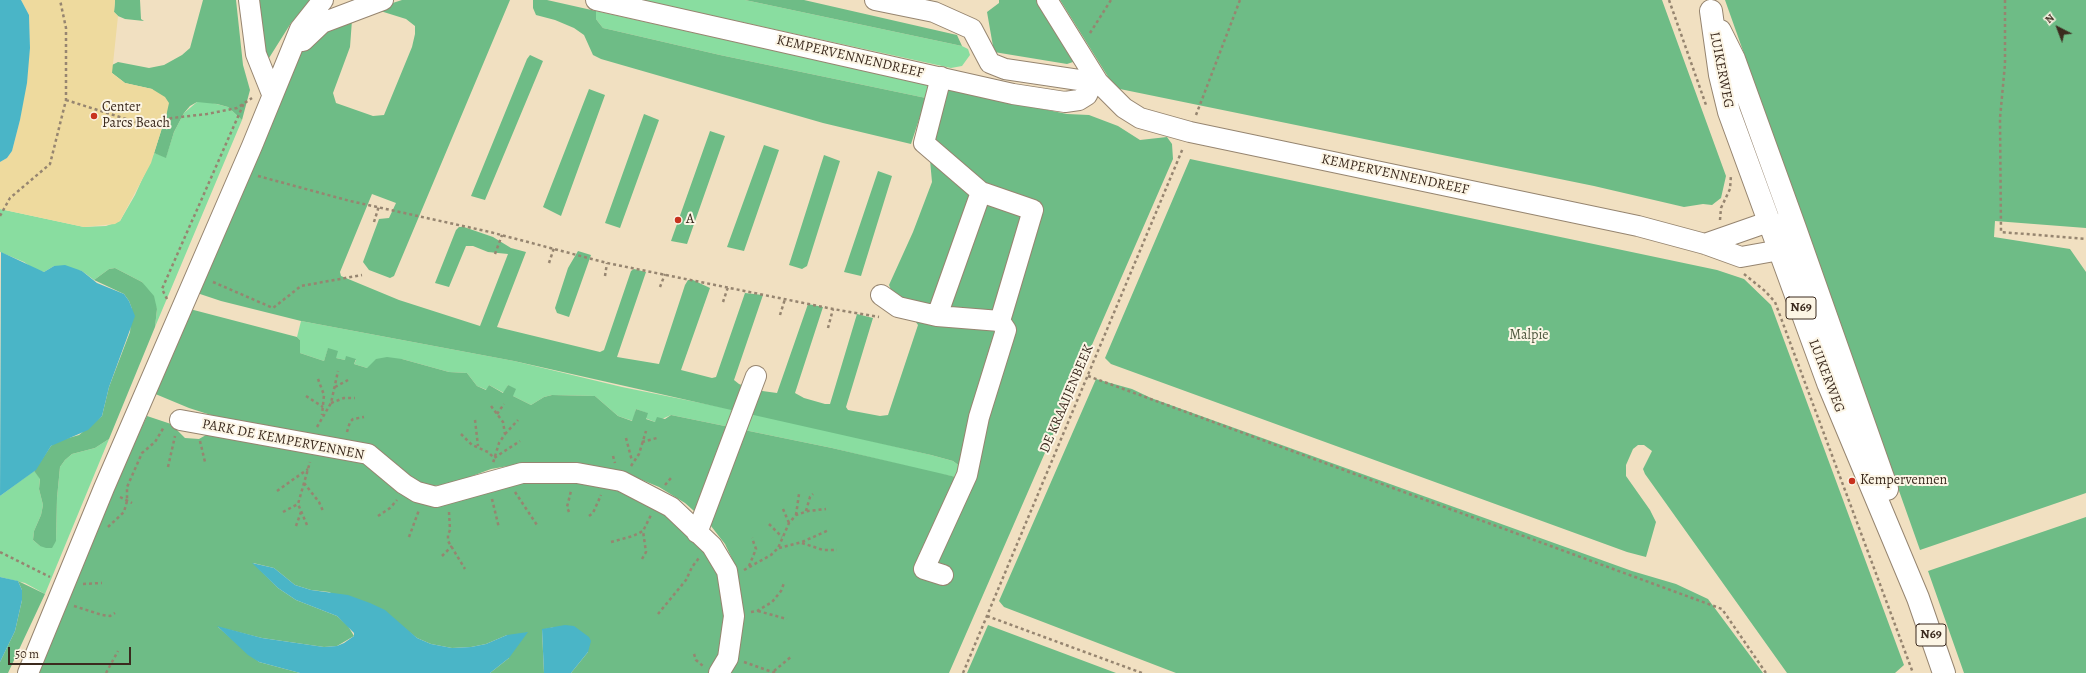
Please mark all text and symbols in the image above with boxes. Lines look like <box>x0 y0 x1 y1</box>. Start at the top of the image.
north arrow <box>2038 8 2078 48</box>
text: N <box>2042 10 2058 27</box>
street label: LUIKERWEG <box>1705 30 1737 110</box>
street label: KEMPERVENNENDREEF <box>775 32 925 82</box>
place label: Center Parcs Beach <box>102 100 170 132</box>
marker: Center Parcs Beach <box>89 111 99 121</box>
street label: KEMPERVENNENDREEF <box>1320 151 1470 199</box>
place label: A <box>686 212 694 228</box>
marker: A <box>673 215 683 225</box>
road number: N69 <box>1786 297 1816 319</box>
park label: Malpie <box>1509 328 1549 344</box>
street label: LUIKERWEG <box>1804 337 1848 415</box>
street label: DE KRAAIJENBEEK <box>1037 342 1097 456</box>
street label: PARK DE KEMPERVENNEN <box>200 416 366 464</box>
place label: Kempervennen <box>1860 473 1947 489</box>
marker: Kempervennen <box>1847 476 1857 486</box>
road number: N69 <box>1916 624 1946 646</box>
scale bar <box>10 639 133 665</box>
text: 50 m <box>15 646 39 662</box>

